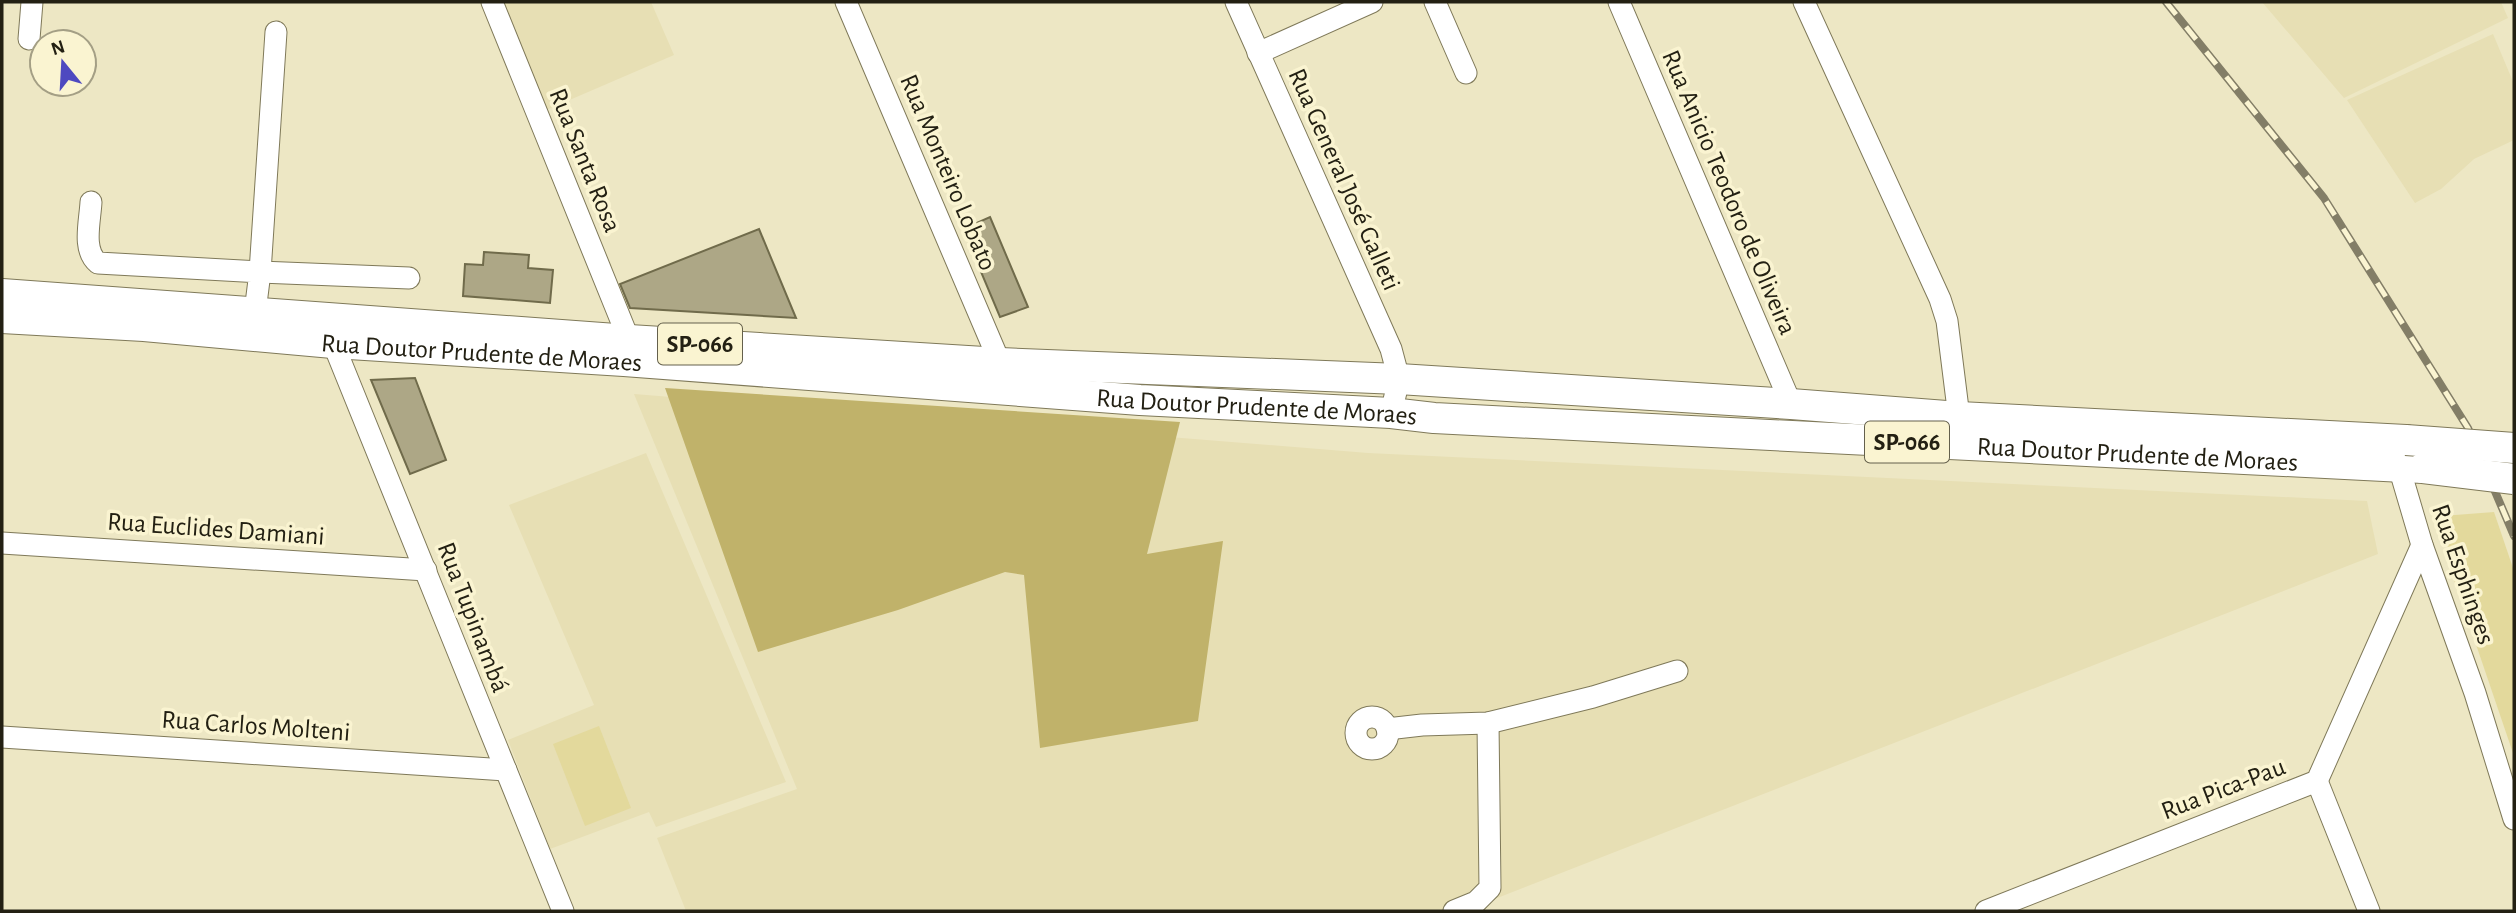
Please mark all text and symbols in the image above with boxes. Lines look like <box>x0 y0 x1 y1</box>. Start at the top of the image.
north arrow <box>28 28 98 98</box>
text: N <box>49 37 67 59</box>
street label: Rua Anicio Teodoro de Oliveira <box>1657 46 1801 339</box>
street label: Rua General José Galleti <box>1283 65 1405 294</box>
street label: Rua Monteiro Lobato <box>895 71 1001 274</box>
street label: Rua Santa Rosa <box>544 85 626 236</box>
road number: SP-066 <box>658 324 742 365</box>
street label: Rua Doutor Prudente de Moraes <box>320 330 643 376</box>
street label: Rua Doutor Prudente de Moraes <box>1095 385 1419 430</box>
road number: SP-066 <box>1865 422 1949 462</box>
street label: Rua Doutor Prudente de Moraes <box>1976 433 2299 476</box>
street label: Rua Esphinges <box>2427 501 2499 648</box>
street label: Rua Euclides Damiani <box>106 508 326 550</box>
street label: Rua Tupinambá <box>433 539 514 696</box>
street label: Rua Carlos Molteni <box>161 706 351 746</box>
street label: Rua Pica-Pau <box>2158 753 2289 824</box>

